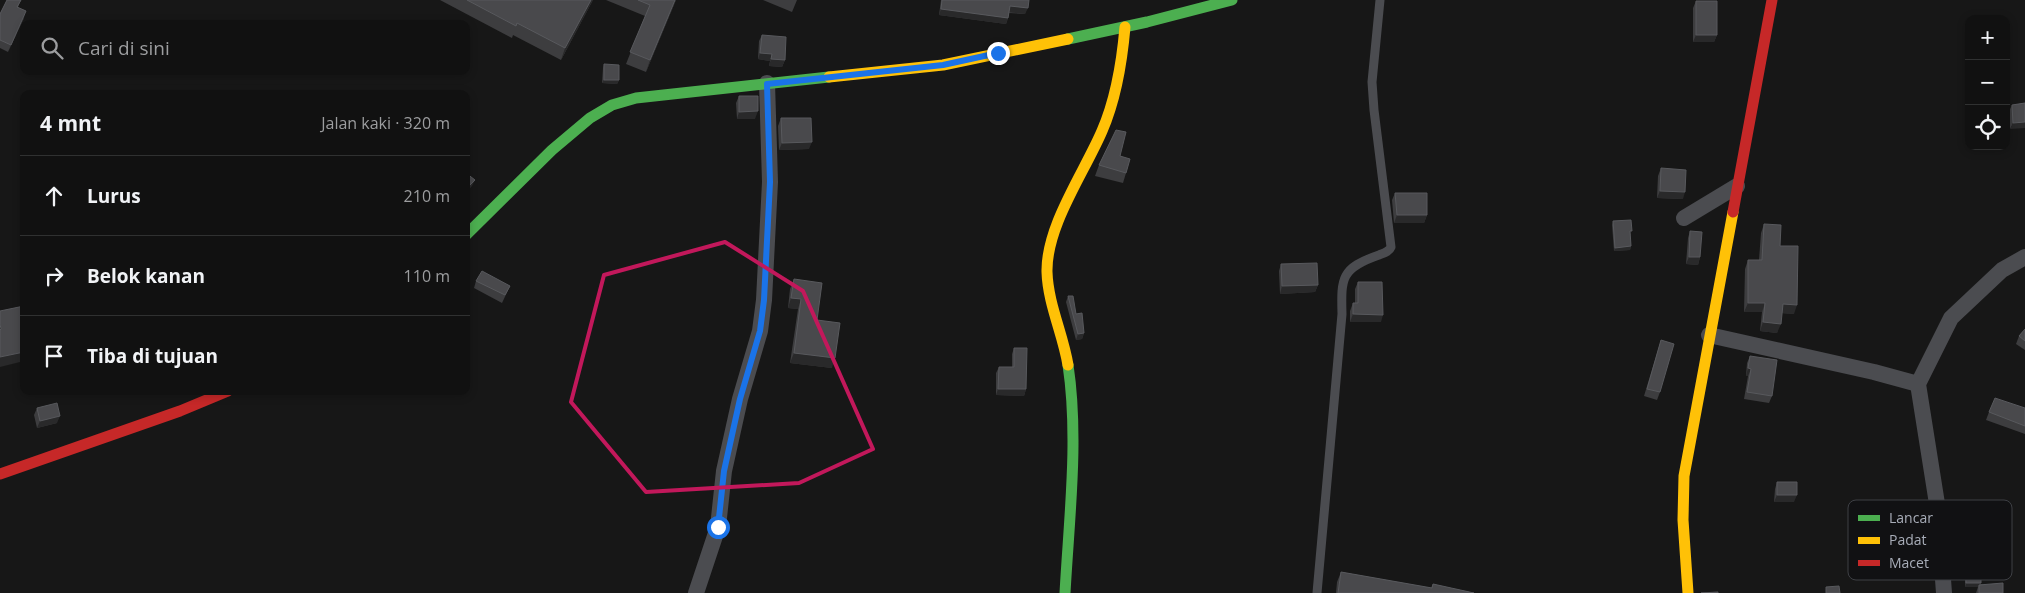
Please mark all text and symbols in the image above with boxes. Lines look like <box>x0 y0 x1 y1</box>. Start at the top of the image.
map controls <box>1965 15 2010 150</box>
button: + <box>1965 15 2010 60</box>
search box <box>20 20 470 75</box>
icon: search <box>38 34 66 62</box>
text: Cari di sini <box>78 35 170 61</box>
route end <box>987 42 1010 65</box>
button: − <box>1965 60 2010 105</box>
button: locate <box>1965 105 2010 150</box>
text: 4 mnt <box>40 109 101 137</box>
text: Jalan kaki · 320 m <box>321 112 450 134</box>
icon: ahead <box>40 182 68 210</box>
text: Lurus <box>87 183 141 209</box>
text: 210 m <box>404 185 450 207</box>
icon: right <box>40 262 68 290</box>
text: Belok kanan <box>87 263 205 289</box>
text: 110 m <box>404 265 450 287</box>
icon: arrive <box>40 342 68 370</box>
text: Tiba di tujuan <box>87 343 218 369</box>
legend <box>1848 500 2012 580</box>
text: Lancar <box>1889 508 1933 527</box>
route start <box>707 516 730 539</box>
text: Padat <box>1889 530 1927 549</box>
text: Macet <box>1889 553 1929 572</box>

